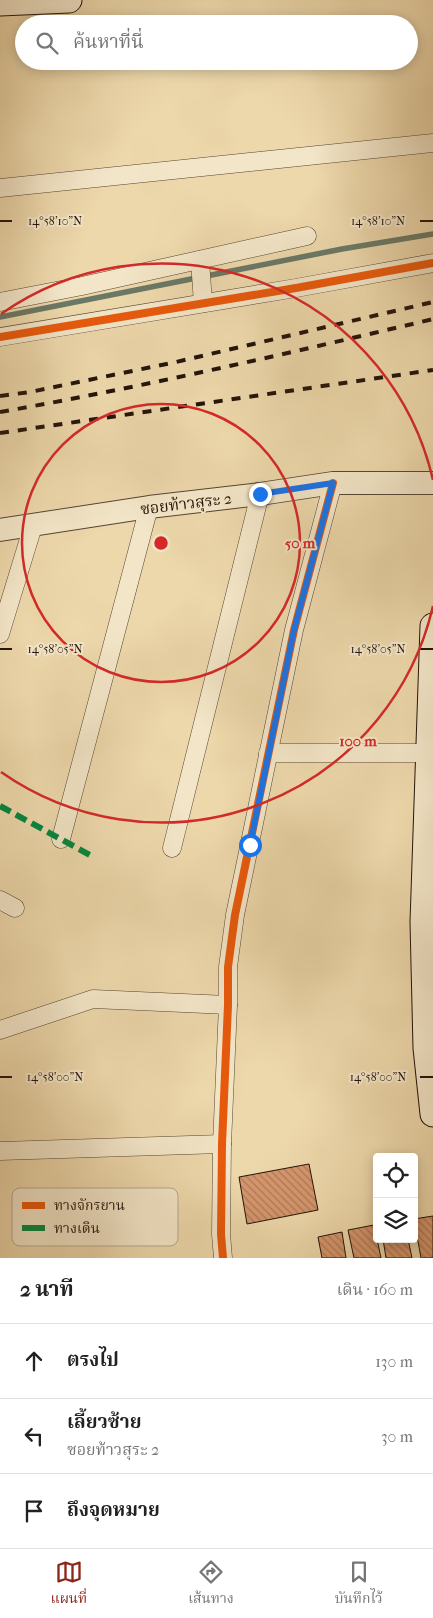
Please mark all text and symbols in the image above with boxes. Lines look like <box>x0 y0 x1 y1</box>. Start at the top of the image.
search box <box>15 15 418 70</box>
icon: search <box>33 29 61 57</box>
text: ค้นหาที่นี่ <box>73 31 144 53</box>
text: 14°58'10"N <box>28 214 82 228</box>
text: 14°58'10"N <box>351 214 405 228</box>
route end <box>249 483 272 506</box>
street label: ซอยท้าวสุระ 2 <box>139 488 233 521</box>
centre of rings <box>152 534 170 552</box>
text: 50 m <box>285 534 316 552</box>
text: 14°58'05"N <box>27 642 83 656</box>
text: 14°58'05"N <box>350 642 406 656</box>
text: 100 m <box>339 732 377 750</box>
route start <box>239 834 262 857</box>
text: 14°58'00"N <box>27 1070 83 1084</box>
text: 14°58'00"N <box>350 1070 406 1084</box>
map controls <box>373 1153 418 1243</box>
button: locate <box>373 1153 418 1198</box>
legend <box>12 1188 178 1246</box>
text: ทางจักรยาน <box>54 1197 125 1214</box>
button: layers <box>373 1198 418 1243</box>
text: ทางเดิน <box>54 1220 100 1237</box>
text: 2 นาที <box>20 1277 74 1301</box>
text: เดิน · 160 m <box>337 1280 413 1299</box>
icon: ahead <box>20 1347 48 1375</box>
text: ตรงไป <box>67 1349 119 1371</box>
text: 130 m <box>375 1352 413 1371</box>
text: เลี้ยวซ้าย <box>67 1411 141 1433</box>
icon: left <box>20 1422 48 1450</box>
text: 30 m <box>381 1427 413 1446</box>
text: ซอยท้าวสุระ 2 <box>67 1440 159 1459</box>
icon: arrive <box>20 1497 48 1525</box>
text: ถึงจุดหมาย <box>67 1499 160 1521</box>
tab: แผนที่ <box>51 1558 87 1610</box>
tab: เส้นทาง <box>188 1558 234 1610</box>
tab: บันทึกไว้ <box>335 1558 383 1610</box>

